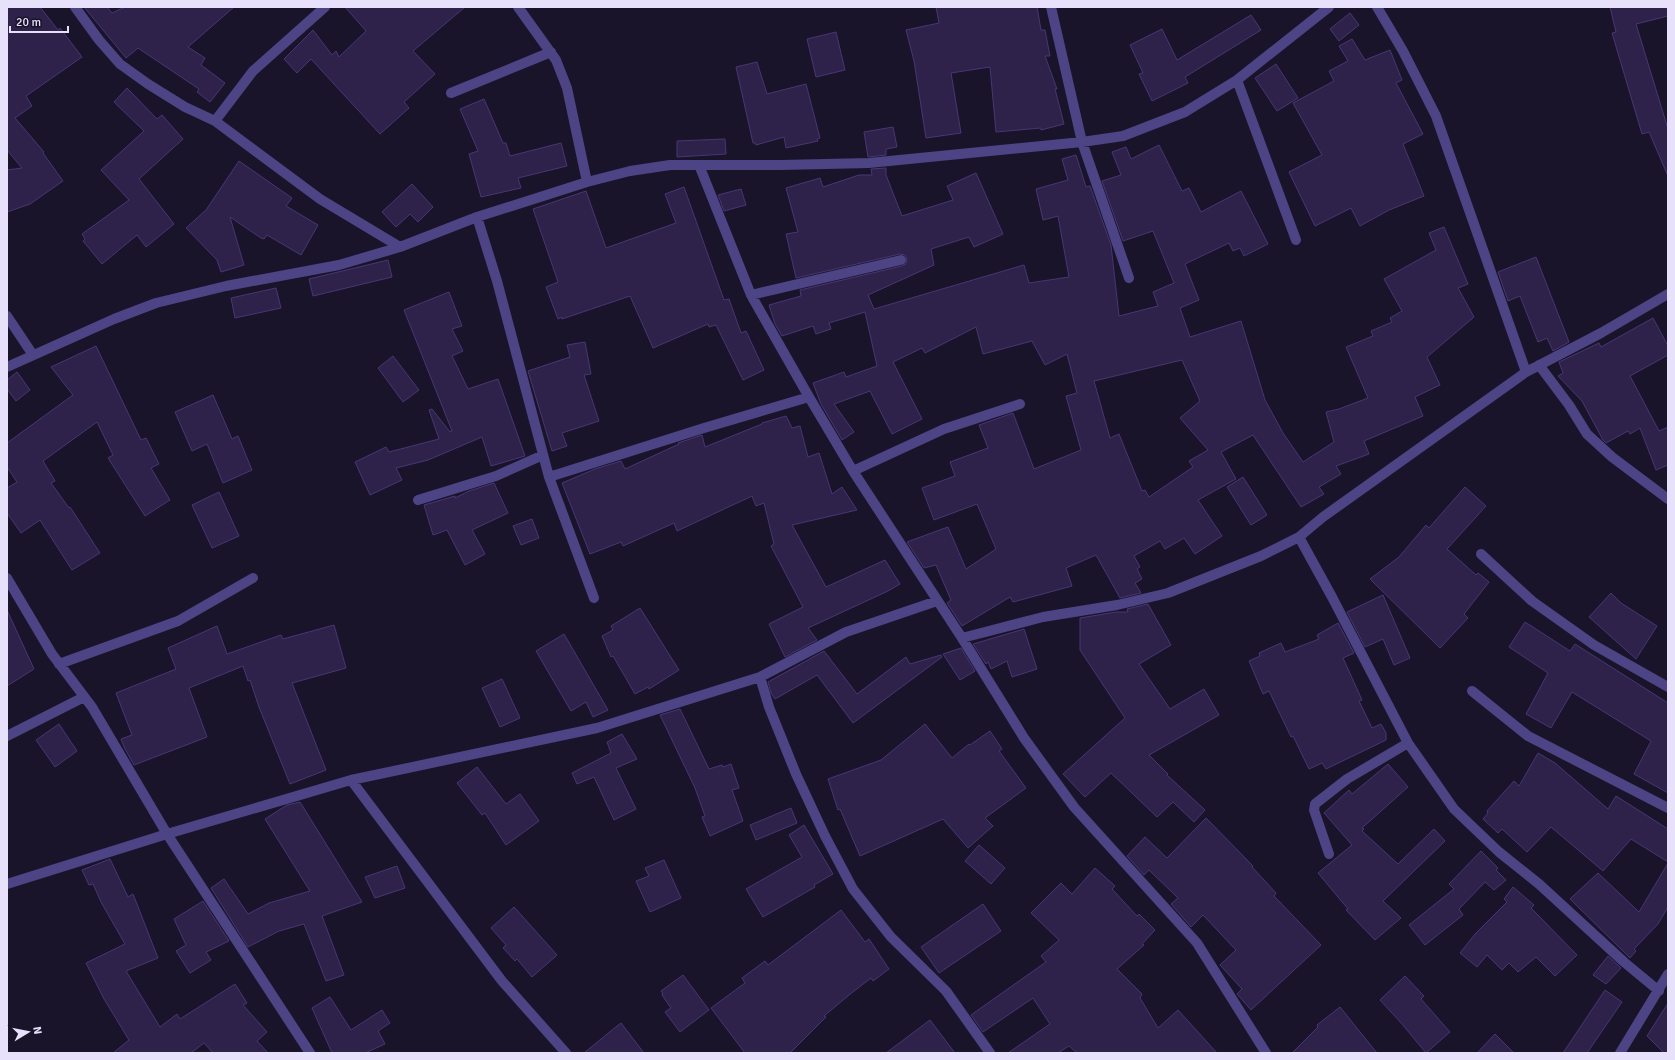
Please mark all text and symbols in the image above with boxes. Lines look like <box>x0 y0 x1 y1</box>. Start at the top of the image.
scale bar <box>10 8 68 34</box>
text: 20 m <box>16 15 41 30</box>
north arrow <box>8 1012 48 1052</box>
text: N <box>30 1025 44 1035</box>

